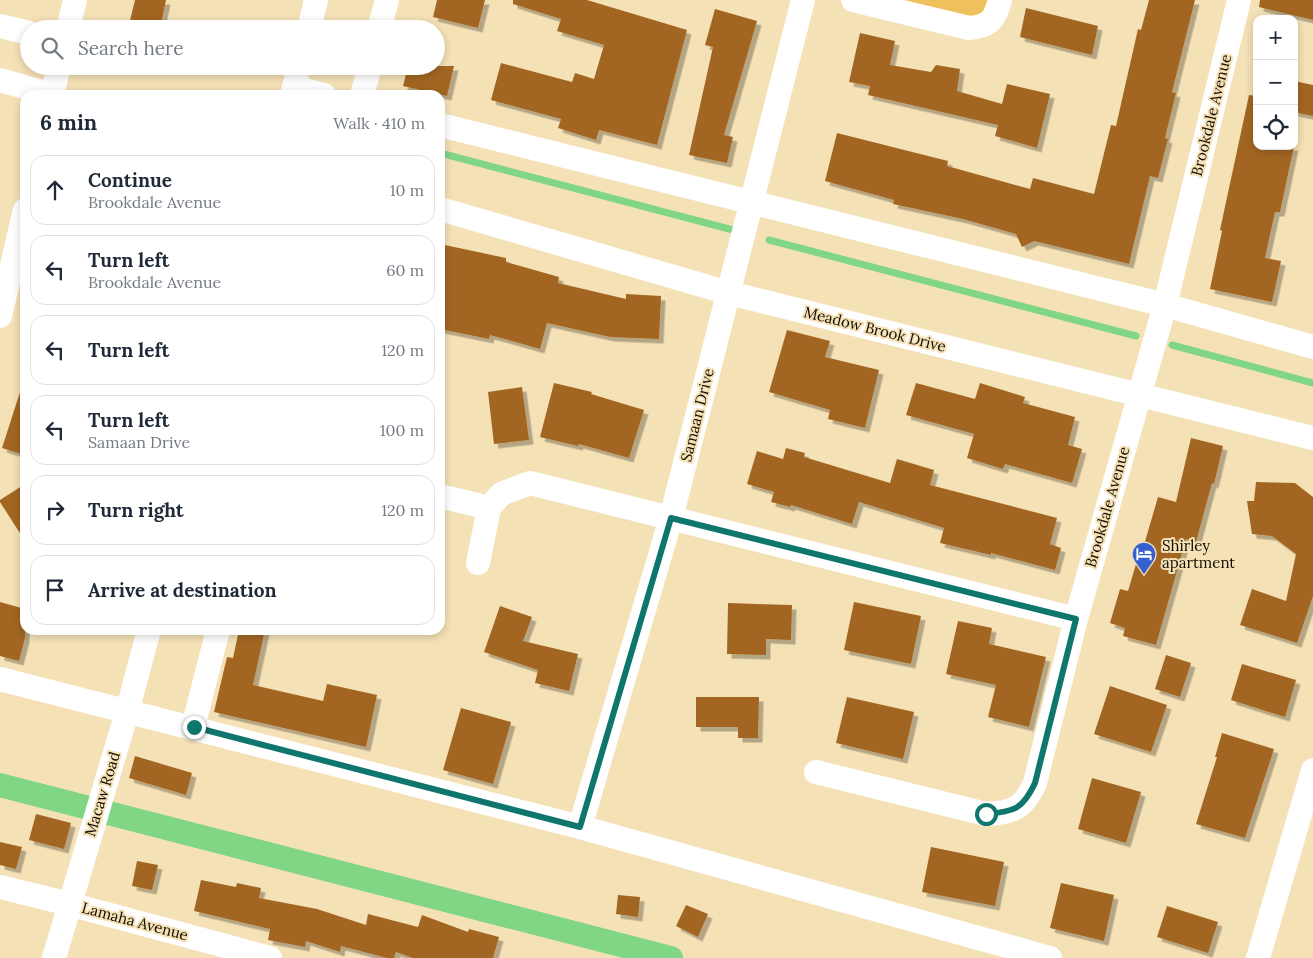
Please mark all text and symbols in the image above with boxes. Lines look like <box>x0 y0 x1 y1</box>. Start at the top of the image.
map controls <box>1253 15 1298 150</box>
button: + <box>1253 15 1298 60</box>
search box <box>20 20 445 75</box>
icon: search <box>38 34 66 62</box>
text: Search here <box>78 36 184 60</box>
street label: Brookdale Avenue <box>1187 52 1235 178</box>
button: − <box>1253 60 1298 105</box>
button: locate <box>1253 105 1298 150</box>
text: 6 min <box>40 109 97 136</box>
text: Walk · 410 m <box>333 113 425 133</box>
text: Continue <box>88 168 172 192</box>
icon: ahead <box>41 176 69 204</box>
text: 10 m <box>390 180 424 200</box>
text: Brookdale Avenue <box>88 192 221 212</box>
text: Turn left <box>88 248 169 272</box>
icon: left <box>41 256 69 284</box>
text: 60 m <box>386 260 424 280</box>
text: Brookdale Avenue <box>88 272 221 292</box>
street label: Meadow Brook Drive <box>802 302 948 356</box>
icon: left <box>41 336 69 364</box>
text: Turn left <box>88 338 169 362</box>
text: 120 m <box>381 340 424 360</box>
street label: Samaan Drive <box>676 366 718 464</box>
text: Turn left <box>88 408 169 432</box>
icon: left <box>41 416 69 444</box>
text: 100 m <box>380 420 424 440</box>
text: Samaan Drive <box>88 432 190 452</box>
street label: Brookdale Avenue <box>1081 444 1133 570</box>
icon: right <box>41 496 69 524</box>
text: Turn right <box>88 498 184 522</box>
text: 120 m <box>381 500 424 520</box>
place label: Shirley apartment <box>1162 536 1235 572</box>
hotel icon: Shirley apartment <box>1131 541 1157 575</box>
icon: arrive <box>41 576 69 604</box>
text: Arrive at destination <box>88 578 277 602</box>
route end <box>183 716 206 739</box>
street label: Macaw Road <box>80 749 124 839</box>
route start <box>975 803 998 826</box>
street label: Lamaha Avenue <box>80 898 190 944</box>

